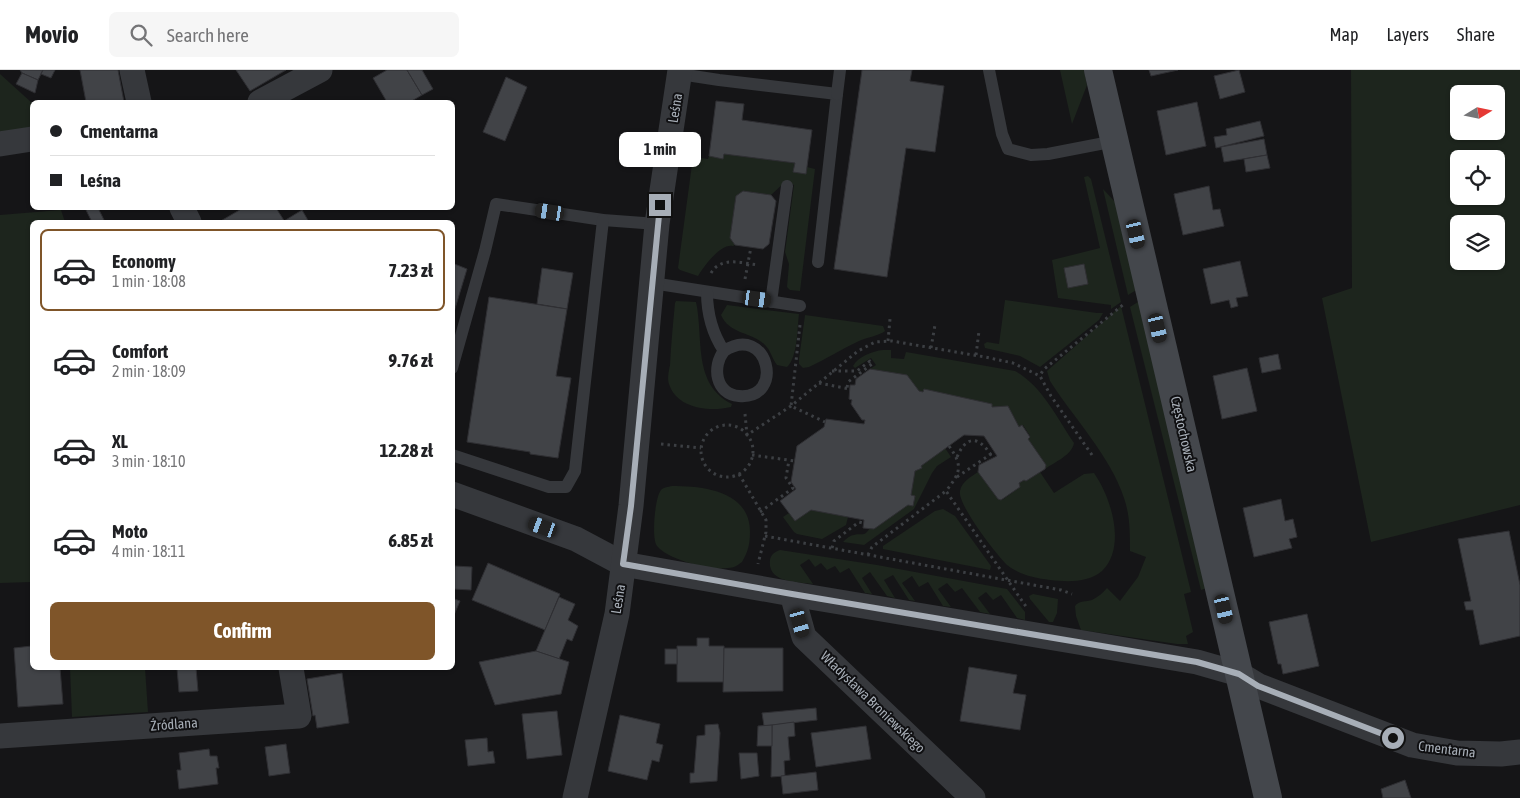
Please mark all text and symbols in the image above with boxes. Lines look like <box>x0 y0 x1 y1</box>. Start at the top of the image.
search box <box>109 12 459 57</box>
text: Movio <box>25 21 79 48</box>
icon: search <box>127 21 155 49</box>
text: Search here <box>167 24 249 46</box>
text: Map <box>1329 24 1358 45</box>
text: Layers <box>1386 24 1429 45</box>
text: Share <box>1457 24 1495 45</box>
north arrow <box>1450 85 1505 140</box>
map controls <box>1450 85 1505 270</box>
street label: Leśna <box>665 92 685 124</box>
text: Cmentarna <box>80 120 158 142</box>
callout: 1 min <box>619 132 701 168</box>
text: 1 min <box>644 140 676 158</box>
button: locate <box>1450 150 1505 205</box>
text: Leśna <box>80 169 121 191</box>
route end <box>649 194 671 216</box>
car <box>534 202 565 222</box>
button: layers <box>1450 215 1505 270</box>
car <box>1125 218 1146 250</box>
icon: car <box>52 248 97 293</box>
text: Economy <box>112 250 176 272</box>
text: 7.23 zł <box>388 259 433 281</box>
text: 1 min · 18:08 <box>112 272 186 290</box>
car <box>741 289 772 309</box>
car <box>1147 312 1168 344</box>
icon: car <box>52 338 97 383</box>
text: Comfort <box>112 340 168 362</box>
text: 9.76 zł <box>388 349 433 371</box>
text: 2 min · 18:09 <box>112 362 186 380</box>
street label: Częstochowska <box>1168 395 1200 473</box>
icon: car <box>52 428 97 473</box>
text: XL <box>112 430 128 452</box>
text: 12.28 zł <box>379 439 433 461</box>
text: 3 min · 18:10 <box>112 452 185 470</box>
car <box>526 515 559 539</box>
icon: car <box>52 518 97 563</box>
text: Moto <box>112 520 148 542</box>
text: 6.85 zł <box>388 529 433 551</box>
text: 4 min · 18:11 <box>112 542 185 560</box>
street label: Leśna <box>608 583 628 615</box>
car <box>1213 593 1234 625</box>
button: Confirm <box>50 602 435 660</box>
car <box>788 607 811 639</box>
street label: Władysława Broniewskiego <box>817 648 929 756</box>
street label: Źródlana <box>150 714 198 734</box>
route start <box>1382 727 1404 749</box>
street label: Cmentarna <box>1417 738 1477 760</box>

